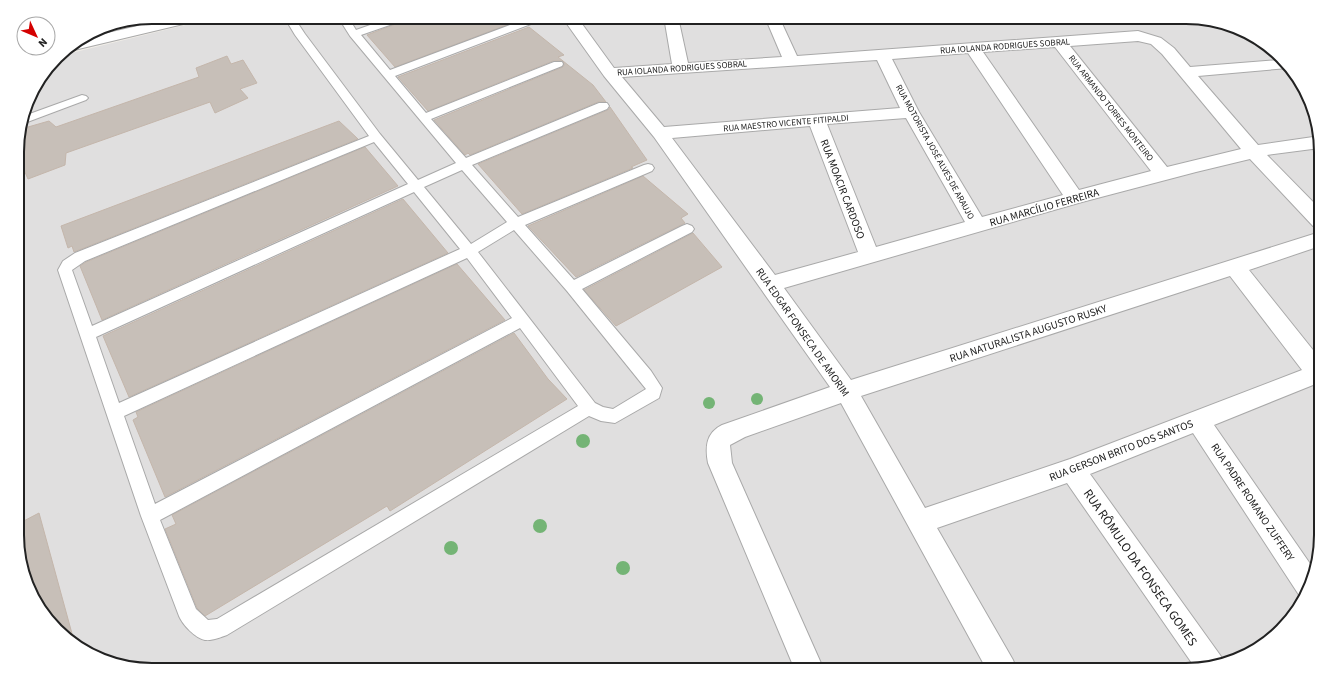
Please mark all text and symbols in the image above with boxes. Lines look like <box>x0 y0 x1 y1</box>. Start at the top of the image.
north arrow <box>16 16 56 56</box>
text: N <box>35 35 51 50</box>
street label: RUA IOLANDA RODRIGUES SOBRAL <box>940 35 1071 58</box>
street label: RUA ARMANDO TORRES MONTEIRO <box>1065 52 1156 164</box>
street label: RUA IOLANDA RODRIGUES SOBRAL <box>617 57 748 80</box>
street label: RUA MOTORISTA JOSÉ ALVES DE ARAUJO <box>892 82 977 222</box>
street label: RUA MAESTRO VICENTE FITIPALDI <box>723 112 849 135</box>
street label: RUA MOACIR CARDOSO <box>817 137 868 241</box>
street label: RUA MARCÍLIO FERREIRA <box>988 185 1101 230</box>
street label: RUA EDGAR FONSECA DE AMORIM <box>752 265 853 400</box>
street label: RUA NATURALISTA AUGUSTO RUSKY <box>948 301 1109 366</box>
street label: RUA GERSON BRITO DOS SANTOS <box>1047 416 1195 485</box>
street label: RUA PADRE ROMANO ZUFFERY <box>1207 440 1298 565</box>
street label: RUA RÔMULO DA FONSECA GOMES <box>1079 485 1201 650</box>

